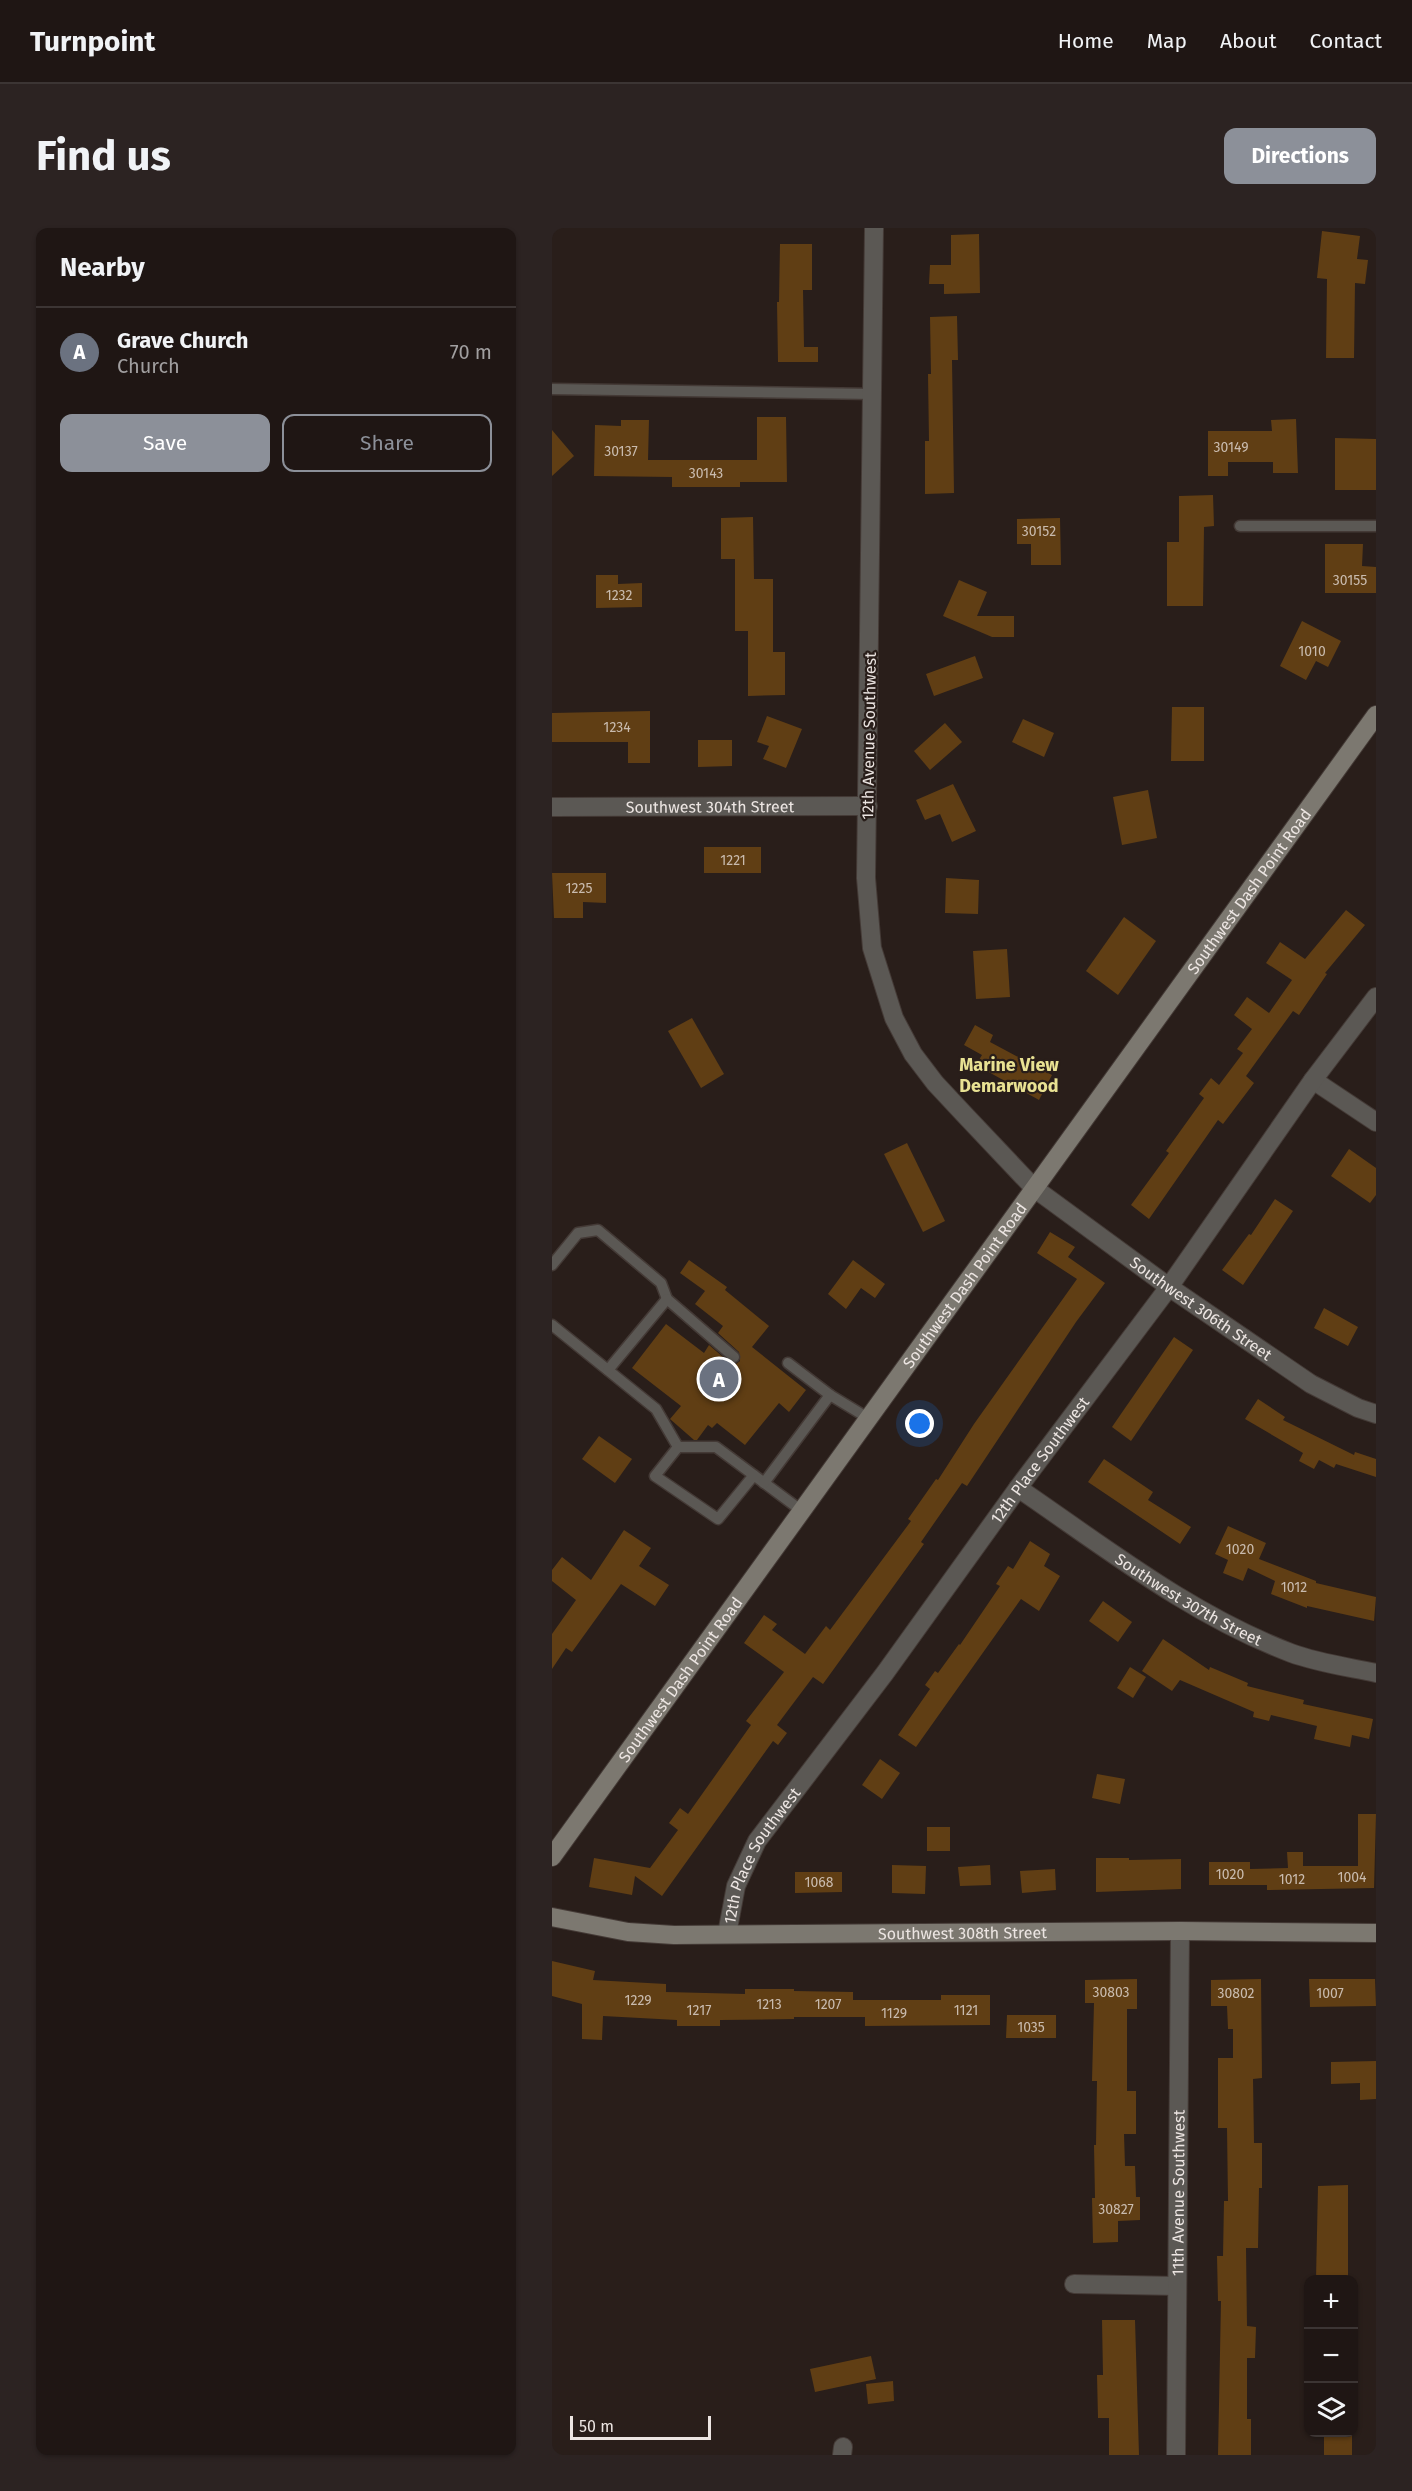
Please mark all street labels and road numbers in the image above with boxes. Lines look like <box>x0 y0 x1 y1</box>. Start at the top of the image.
street label: 12th Avenue Southwest <box>858 652 880 820</box>
street label: Southwest 304th Street <box>626 797 795 816</box>
street label: Southwest Dash Point Road <box>1183 805 1315 977</box>
street label: Southwest Dash Point Road <box>899 1199 1030 1372</box>
street label: Southwest 306th Street <box>1126 1252 1276 1364</box>
street label: 12th Place Southwest <box>986 1393 1093 1527</box>
street label: Southwest 307th Street <box>1112 1549 1265 1649</box>
street label: Southwest Dash Point Road <box>614 1593 746 1766</box>
street label: 12th Place Southwest <box>720 1783 804 1925</box>
street label: Southwest 308th Street <box>878 1923 1047 1943</box>
street label: 11th Avenue Southwest <box>1168 2109 1188 2276</box>

